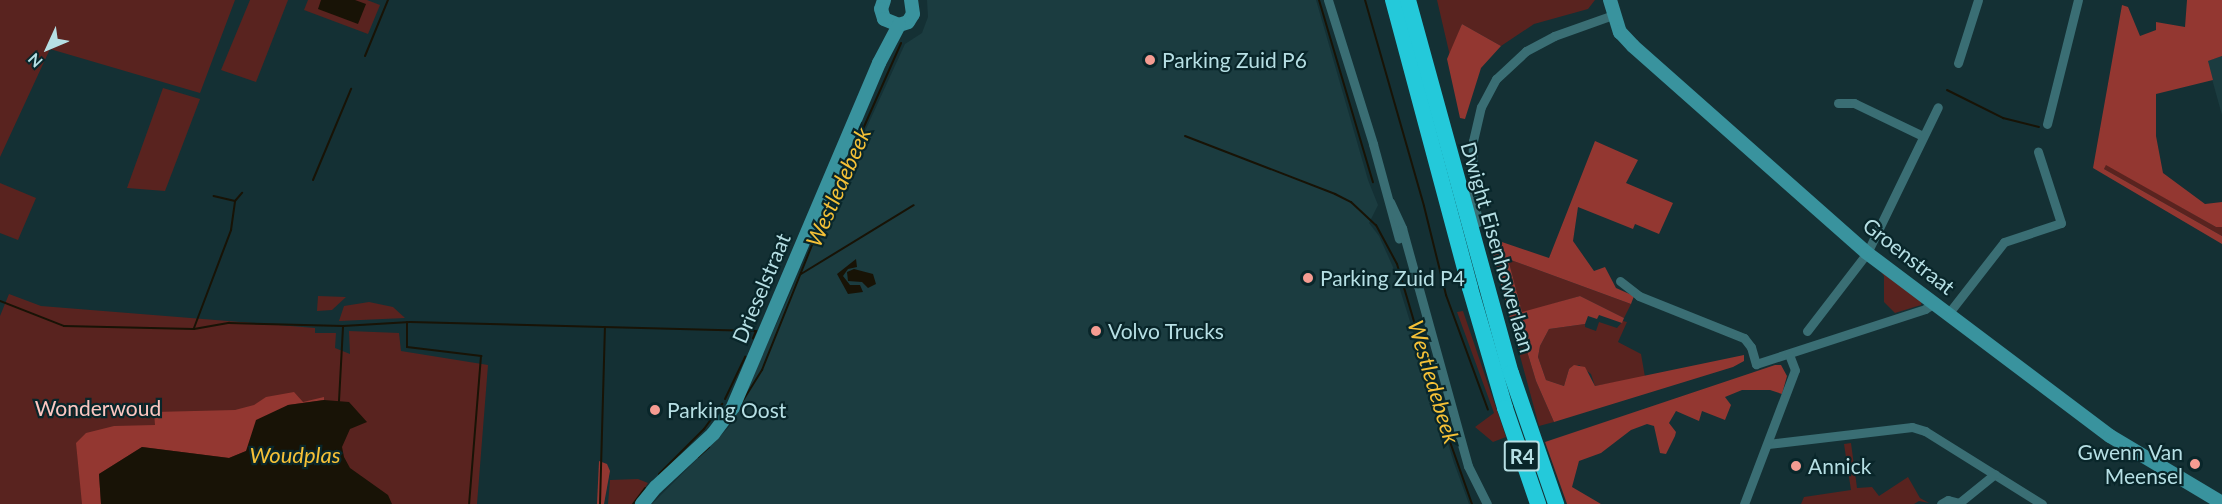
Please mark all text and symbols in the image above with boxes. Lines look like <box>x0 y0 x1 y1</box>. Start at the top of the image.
north arrow <box>18 18 78 78</box>
place label: Parking Zuid P6 <box>1162 47 1307 73</box>
text: N <box>24 50 46 72</box>
marker: Parking Zuid P6 <box>1143 53 1157 67</box>
water label: Westledebeek <box>800 123 876 251</box>
street label: Dwight Eisenhowerlaan <box>1456 139 1540 355</box>
street label: Groenstraat <box>1858 212 1960 300</box>
street label: Drieselstraat <box>727 229 795 347</box>
place label: Parking Zuid P4 <box>1320 265 1465 291</box>
marker: Parking Zuid P4 <box>1301 271 1315 285</box>
water label: Westledebeek <box>1403 317 1465 447</box>
place label: Volvo Trucks <box>1108 318 1225 344</box>
marker: Volvo Trucks <box>1089 324 1103 338</box>
park label: Wonderwoud <box>35 395 161 421</box>
place label: Parking Oost <box>667 397 786 423</box>
marker: Parking Oost <box>648 403 662 417</box>
road number: R4 <box>1502 439 1541 473</box>
place label: Gwenn Van Meensel <box>2077 439 2183 489</box>
water label: Woudplas <box>249 442 341 468</box>
place label: Annick <box>1808 453 1871 479</box>
marker: Gwenn Van Meensel <box>2188 457 2202 471</box>
marker: Annick <box>1789 459 1803 473</box>

